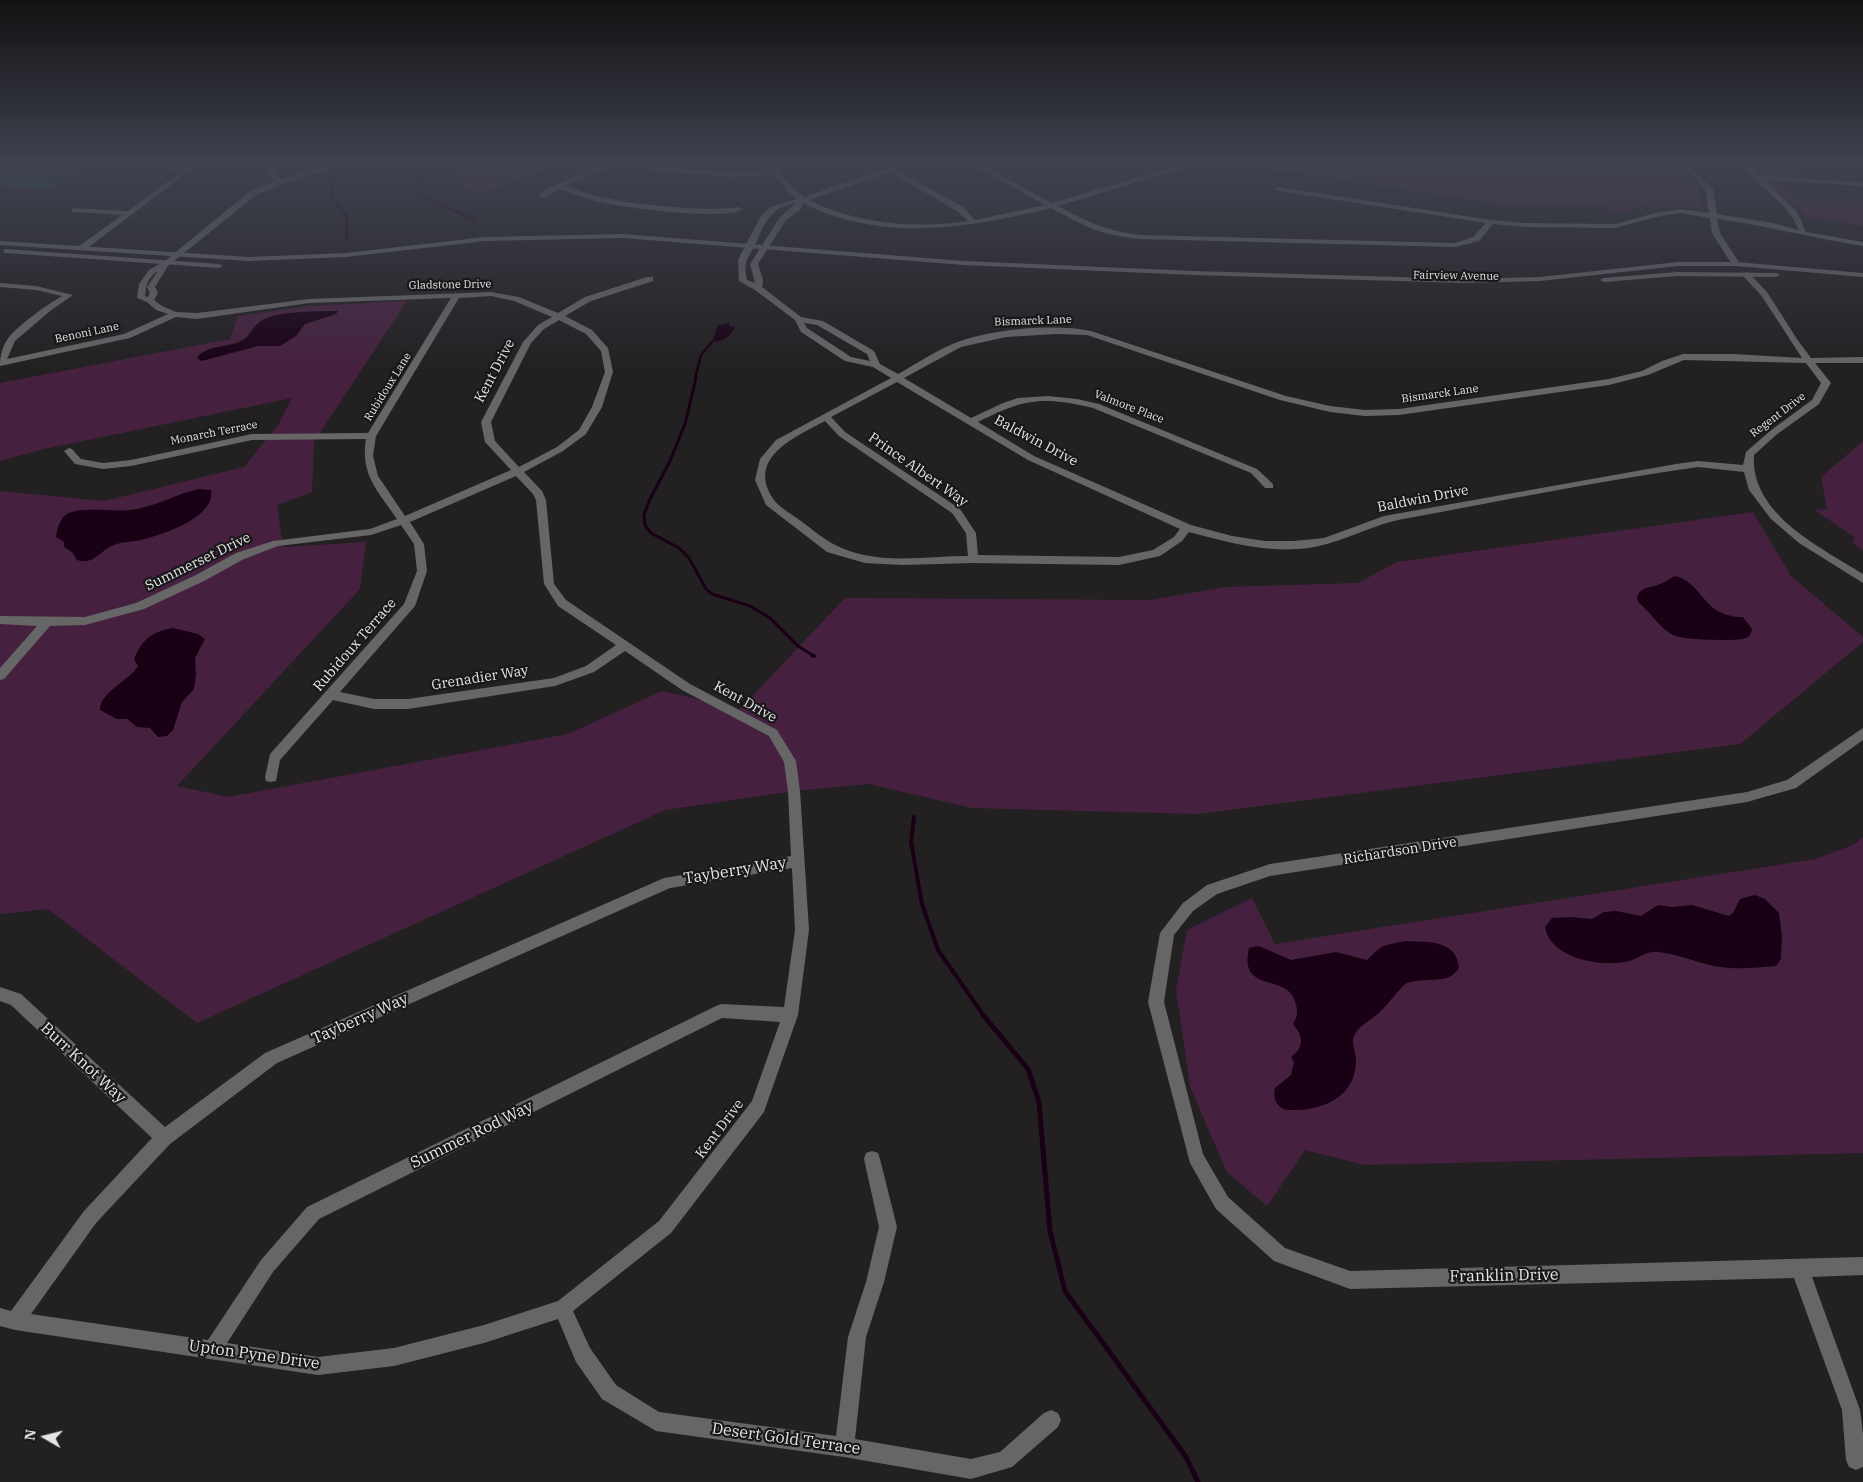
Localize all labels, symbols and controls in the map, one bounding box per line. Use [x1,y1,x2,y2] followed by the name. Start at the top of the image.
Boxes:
[1413,269,1499,283] street label: Fairview Avenue
[409,278,491,292] street label: Gladstone Drive
[994,313,1072,329] street label: Bismarck Lane
[54,320,120,346] street label: Benoni Lane
[471,336,519,406] street label: Kent Drive
[362,350,414,424] street label: Rubidoux Lane
[1401,382,1479,406] street label: Bismarck Lane
[1092,388,1166,426] street label: Valmore Place
[1748,390,1808,440] street label: Regent Drive
[991,412,1081,470] street label: Baldwin Drive
[169,418,259,448] street label: Monarch Terrace
[865,429,971,511] street label: Prince Albert Way
[1376,482,1470,516] street label: Baldwin Drive
[143,529,253,595] street label: Summerset Drive
[310,595,400,695] street label: Rubidoux Terrace
[430,662,530,694] street label: Grenadier Way
[711,678,779,726] street label: Kent Drive
[1342,834,1458,868] street label: Richardson Drive
[682,853,788,889] street label: Tayberry Way
[309,989,411,1049] street label: Tayberry Way
[36,1019,130,1107] street label: Burr Knot Way
[692,1096,748,1162] street label: Kent Drive
[408,1097,536,1173] street label: Summer Rod Way
[1449,1265,1559,1287] street label: Franklin Drive
[187,1336,321,1374] street label: Upton Pyne Drive
[20,1412,70,1462] north arrow
[711,1419,861,1459] street label: Desert Gold Terrace
[20,1428,40,1442] text: N

